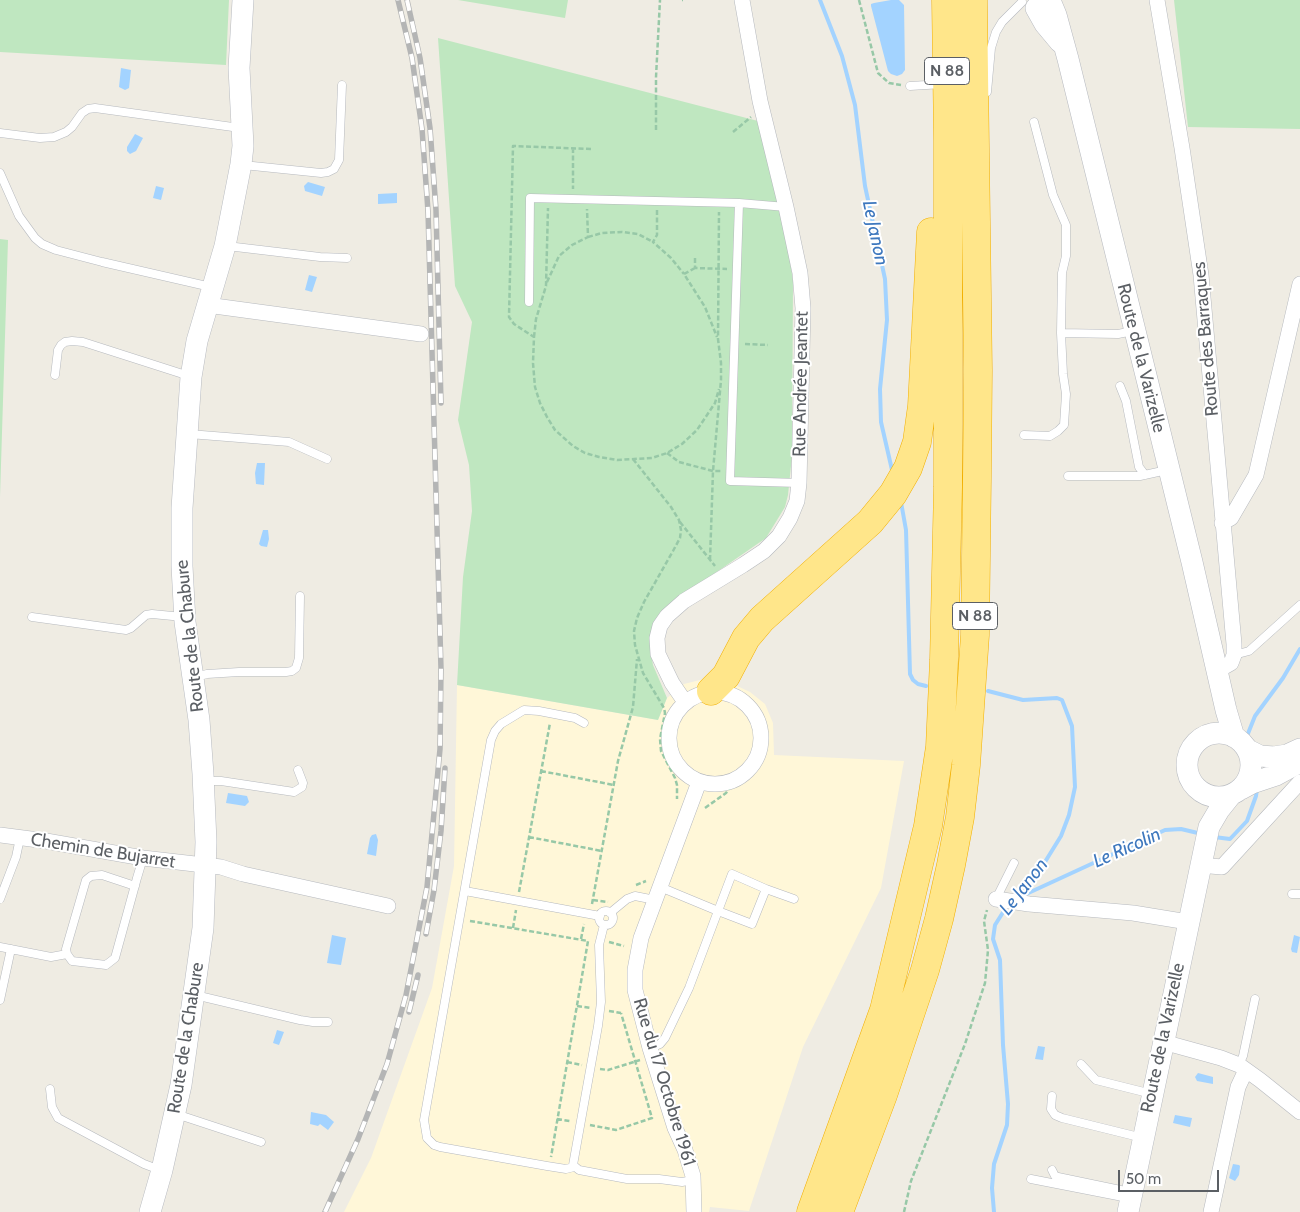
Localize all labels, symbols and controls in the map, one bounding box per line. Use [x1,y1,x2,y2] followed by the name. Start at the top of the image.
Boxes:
[924,58,970,84] road number: N 88
[857,199,893,267] water label: Le Janon
[1188,261,1224,417] street label: Route des Barraques
[1112,281,1170,435] street label: Route de la Varizelle
[789,311,813,457] street label: Rue Andrée Jeantet
[171,559,209,713] street label: Route de la Chabure
[952,602,998,630] road number: N 88
[1090,823,1164,873] water label: Le Ricolin
[29,829,177,873] street label: Chemin de Bujarret
[995,854,1053,920] water label: Le Janon
[163,961,209,1115] street label: Route de la Chabure
[1137,961,1189,1115] street label: Route de la Varizelle
[628,995,700,1169] street label: Rue du 17 Octobre 1961
[1120,1160,1221,1192] scale bar
[1126,1170,1161,1188] text: 50 m

